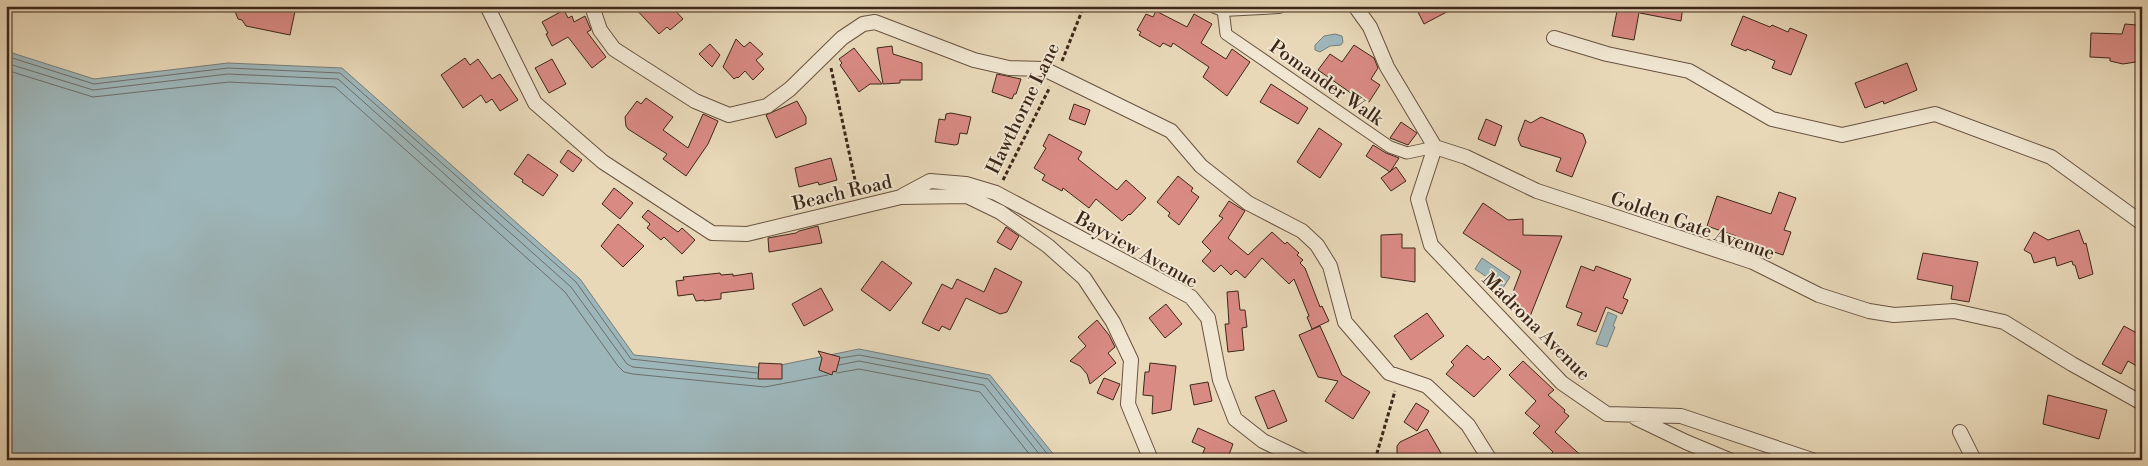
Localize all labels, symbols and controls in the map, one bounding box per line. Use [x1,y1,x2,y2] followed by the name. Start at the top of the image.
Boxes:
[1265,35,1389,132] street label: Pomander Walk
[981,39,1065,178] street label: Hawthorne Lane
[789,170,894,216] street label: Beach Road
[1607,187,1778,265] street label: Golden Gate Avenue
[1070,206,1202,294] street label: Bayview Avenue
[1477,268,1595,386] street label: Madrona Avenue

